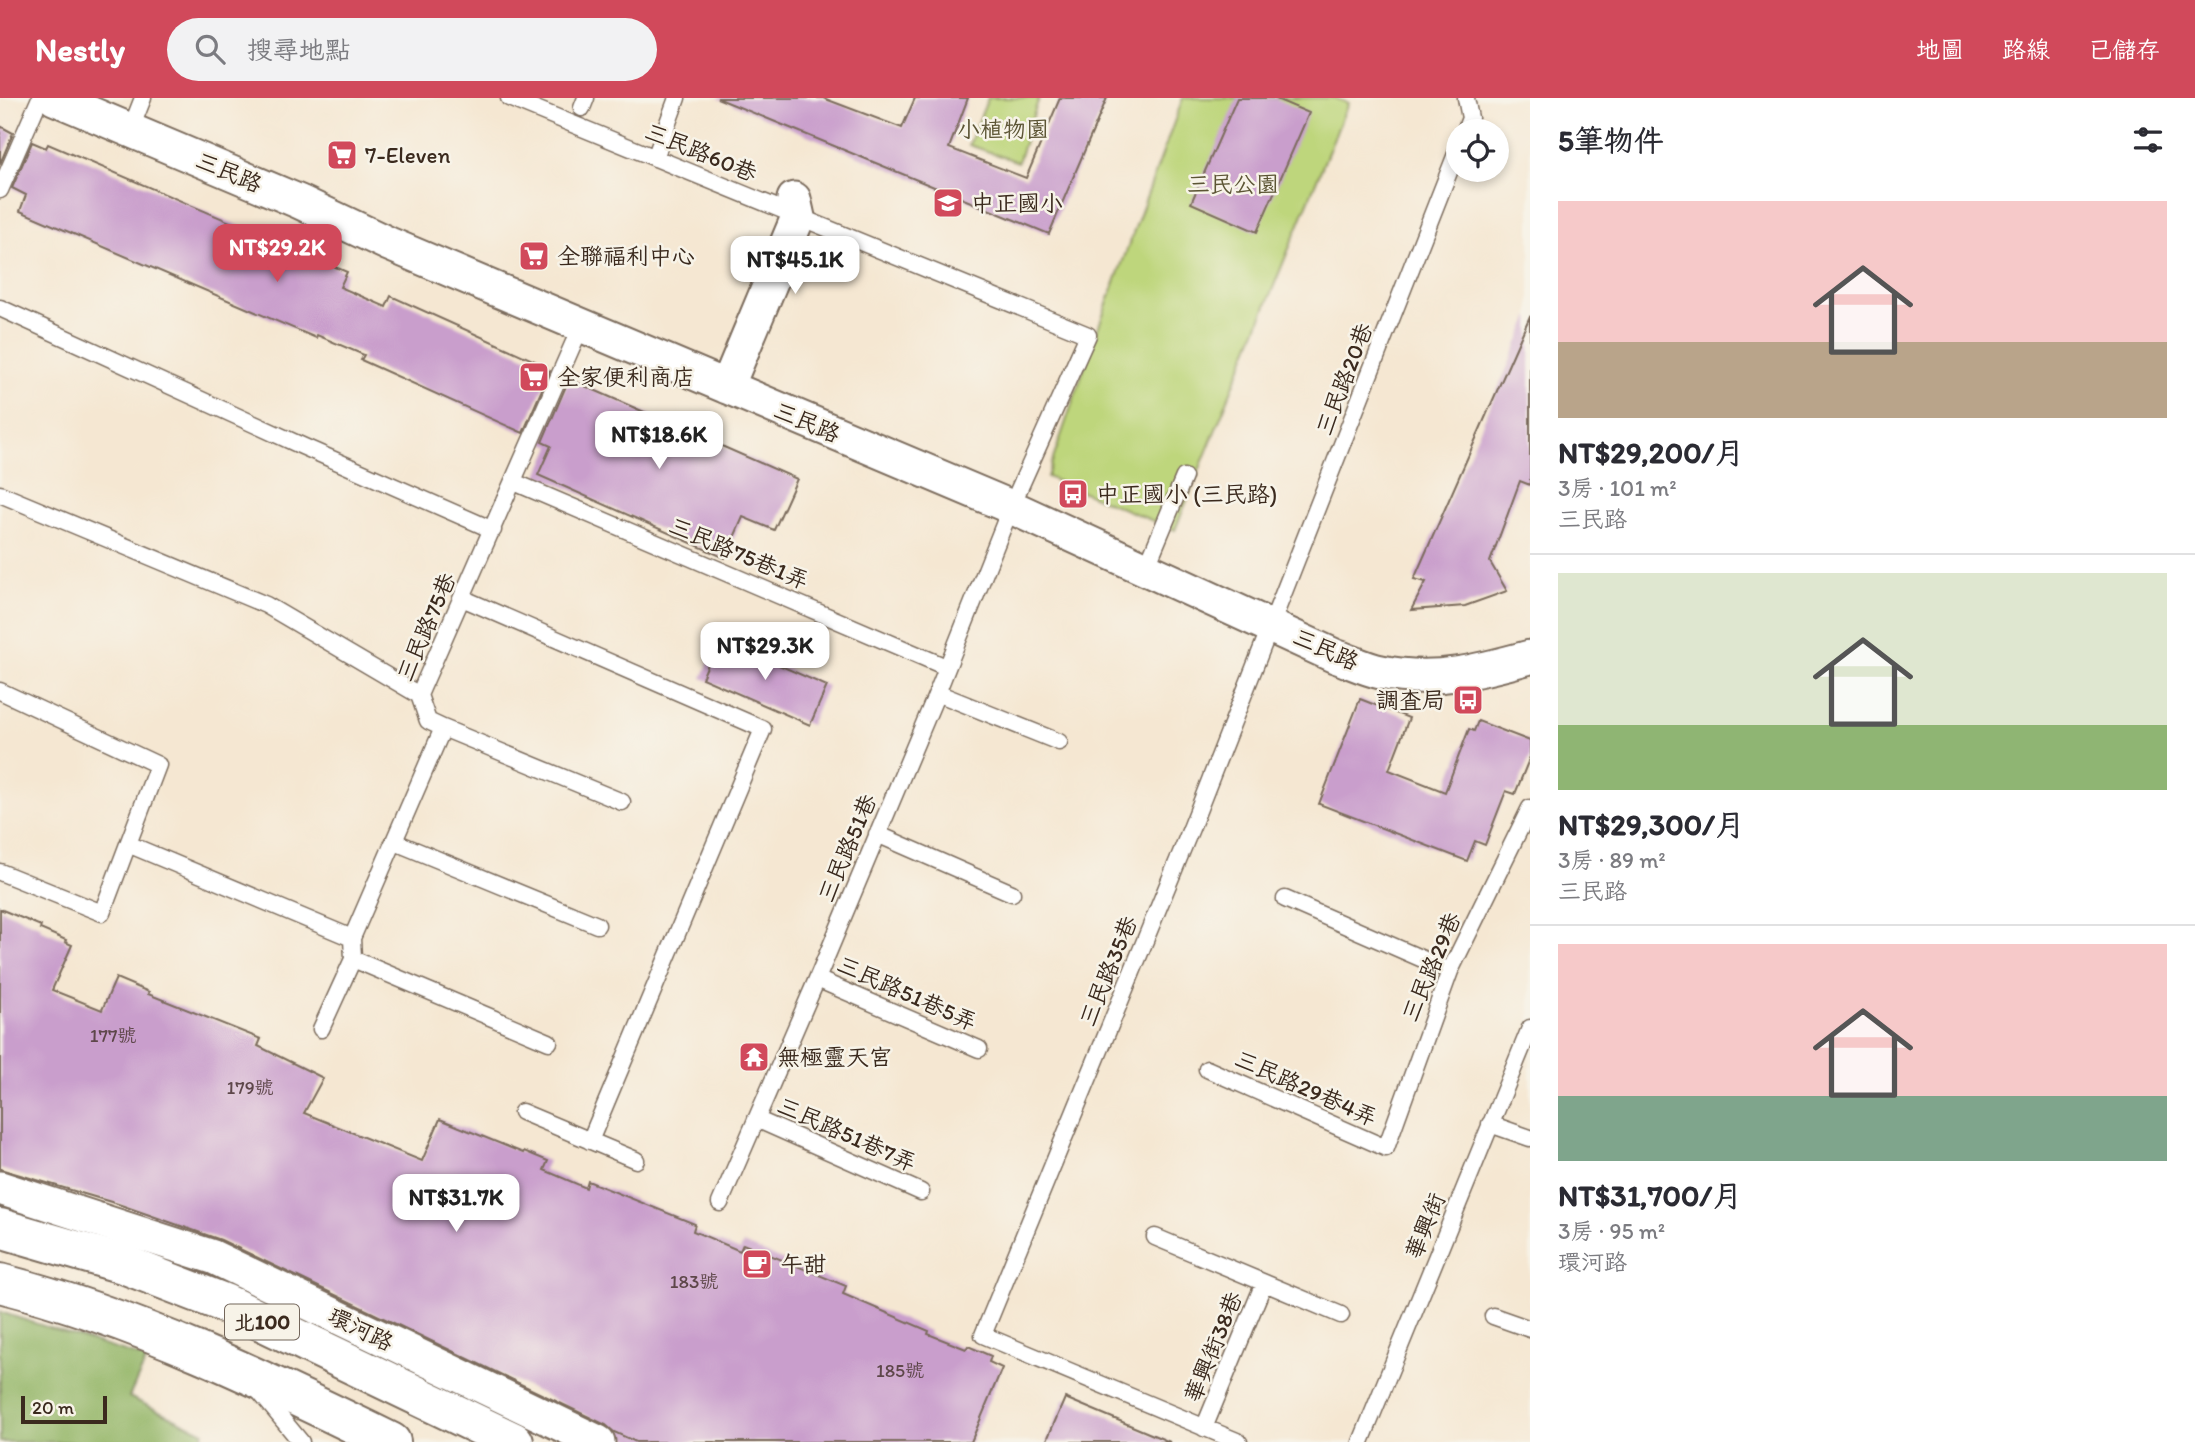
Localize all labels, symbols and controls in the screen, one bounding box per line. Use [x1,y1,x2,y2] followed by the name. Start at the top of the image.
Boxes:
[167,18,657,81] search box
[35,30,125,69] text: Nestly
[191,30,229,68] icon: search
[247,34,351,66] text: 搜尋地點
[1916,35,1964,64] text: 地圖
[2002,35,2050,64] text: 路線
[2088,35,2160,64] text: 已儲存
[957,115,1049,143] park label: 小植物園
[641,117,762,188] street label: 三民路60巷
[1446,119,1509,182] map controls
[1446,119,1509,182] button: locate
[2129,121,2167,159] icon: filters
[1558,122,1664,159] text: 5筆物件
[325,138,359,172] supermarket icon: 7-Eleven
[365,141,450,169] place label: 7-Eleven
[192,146,266,198] street label: 三民路
[1187,170,1279,198] park label: 三民公園
[931,186,965,220] school or university icon: 中正國小
[971,189,1063,217] place label: 中正國小
[205,225,349,284] pin: NT$29.2K
[229,233,325,261] text: NT$29.2K
[723,236,867,296] pin: NT$45.1K
[517,239,551,273] supermarket icon: 全聯福利中心
[557,242,695,270] place label: 全聯福利中心
[746,245,844,273] text: NT$45.1K
[1800,247,1926,373] icon: home
[1310,318,1379,439] street label: 三民路20巷
[517,360,551,394] supermarket icon: 全家便利商店
[557,363,695,391] place label: 全家便利商店
[770,396,844,448] street label: 三民路
[587,412,731,471] pin: NT$18.6K
[611,420,707,448] text: NT$18.6K
[1558,434,1744,471] text: NT$29,200/月
[1558,474,1677,502] text: 3房 · 101 m²
[1056,477,1090,511] bus stop icon: 中正國小 (三民路)
[1096,480,1277,508] place label: 中正國小 (三民路)
[1558,505,1627,533] text: 三民路
[665,511,813,595] street label: 三民路75巷1弄
[391,567,462,686] street label: 三民路75巷
[1800,619,1926,745] icon: home
[693,622,837,682] pin: NT$29.3K
[1289,622,1363,676] street label: 三民路
[716,631,814,659] text: NT$29.3K
[1451,683,1485,717] bus stop icon: 調查局
[1376,686,1445,714] place label: 調查局
[812,789,883,906] street label: 三民路51巷
[1558,806,1745,843] text: NT$29,300/月
[1558,846,1666,874] text: 3房 · 89 m²
[1558,877,1627,905] text: 三民路
[1395,907,1467,1026] street label: 三民路29巷
[1073,911,1143,1030] street label: 三民路35巷
[833,950,981,1036] street label: 三民路51巷5弄
[1800,990,1926,1116] icon: home
[90,1024,136,1047] house number: 177號
[737,1040,771,1074] temple icon: 無極靈天宮
[777,1043,892,1071] place label: 無極靈天宮
[1230,1044,1382,1132] street label: 三民路29巷4弄
[226,1076,274,1099] house number: 179號
[773,1091,921,1177] street label: 三民路51巷7弄
[384,1174,528,1234] pin: NT$31.7K
[1558,1177,1742,1214] text: NT$31,700/月
[408,1183,504,1211] text: NT$31.7K
[1399,1189,1451,1263] street label: 華興街
[1558,1217,1665,1245] text: 3房 · 95 m²
[740,1247,774,1281] cafe icon: 午甜
[1558,1248,1627,1276] text: 環河路
[780,1250,826,1278] place label: 午甜
[670,1270,718,1293] house number: 183號
[1178,1287,1248,1407] street label: 華興街38巷
[324,1301,398,1357] street label: 環河路
[225,1304,299,1340] road number: 北100
[876,1359,924,1382] house number: 185號
[21,1393,107,1425] scale bar
[32,1396,74,1419] text: 20 m

